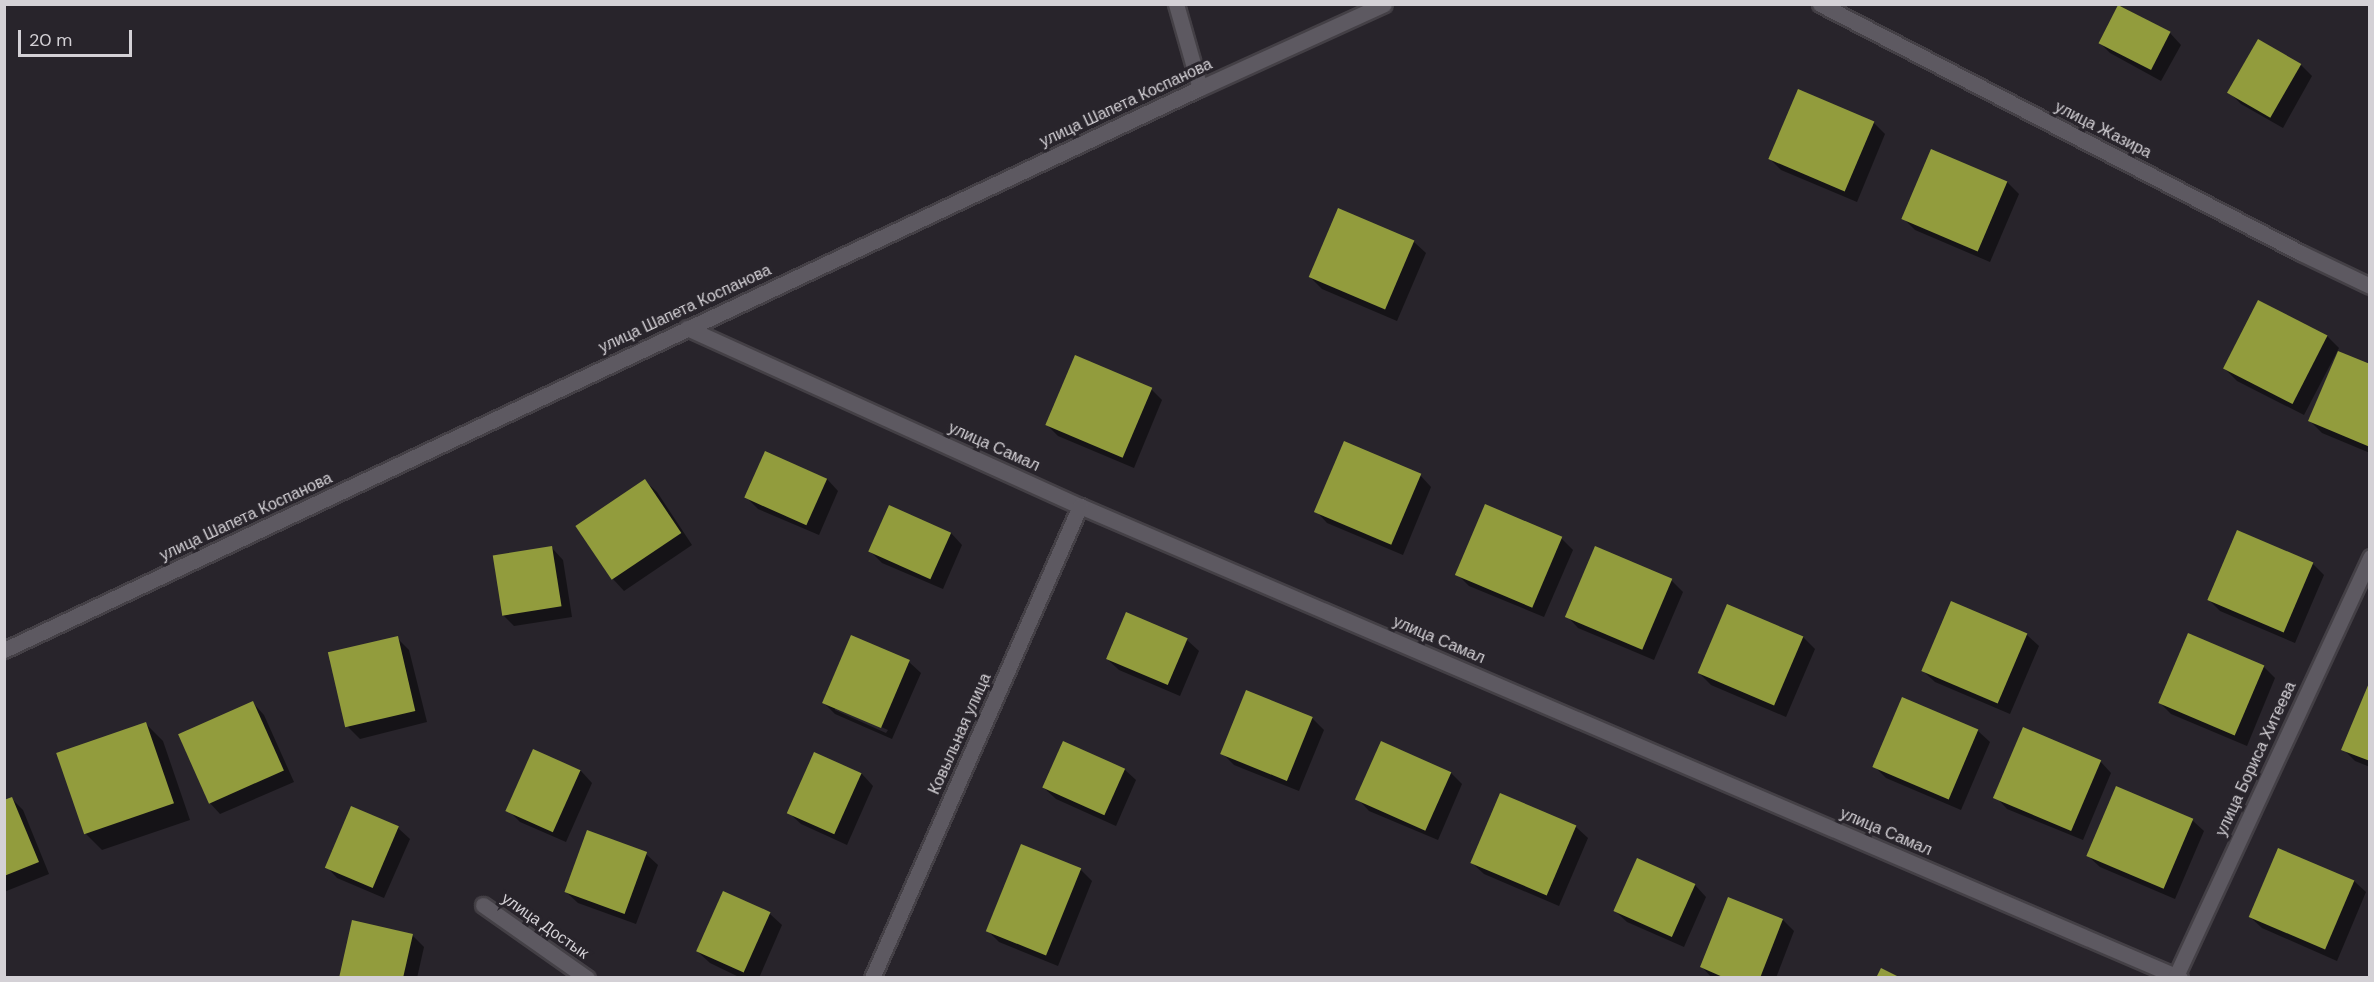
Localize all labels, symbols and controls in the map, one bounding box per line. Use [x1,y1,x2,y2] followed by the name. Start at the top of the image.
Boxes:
[21,18,135,56] scale bar
[29,28,72,52] text: 20 m
[1037,55,1215,151] street label: улица Шапета Коспанова
[2051,97,2155,163] street label: улица Жазира
[596,261,774,357] street label: улица Шапета Коспанова
[945,418,1043,476] street label: улица Самал
[157,469,335,565] street label: улица Шапета Коспанова
[1390,612,1488,668] street label: улица Самал
[925,670,995,798] street label: Ковыльная улица
[2212,679,2300,839] street label: улица Бориса Хитеева
[1837,804,1935,860] street label: улица Самал
[498,889,592,963] street label: улица Достык

